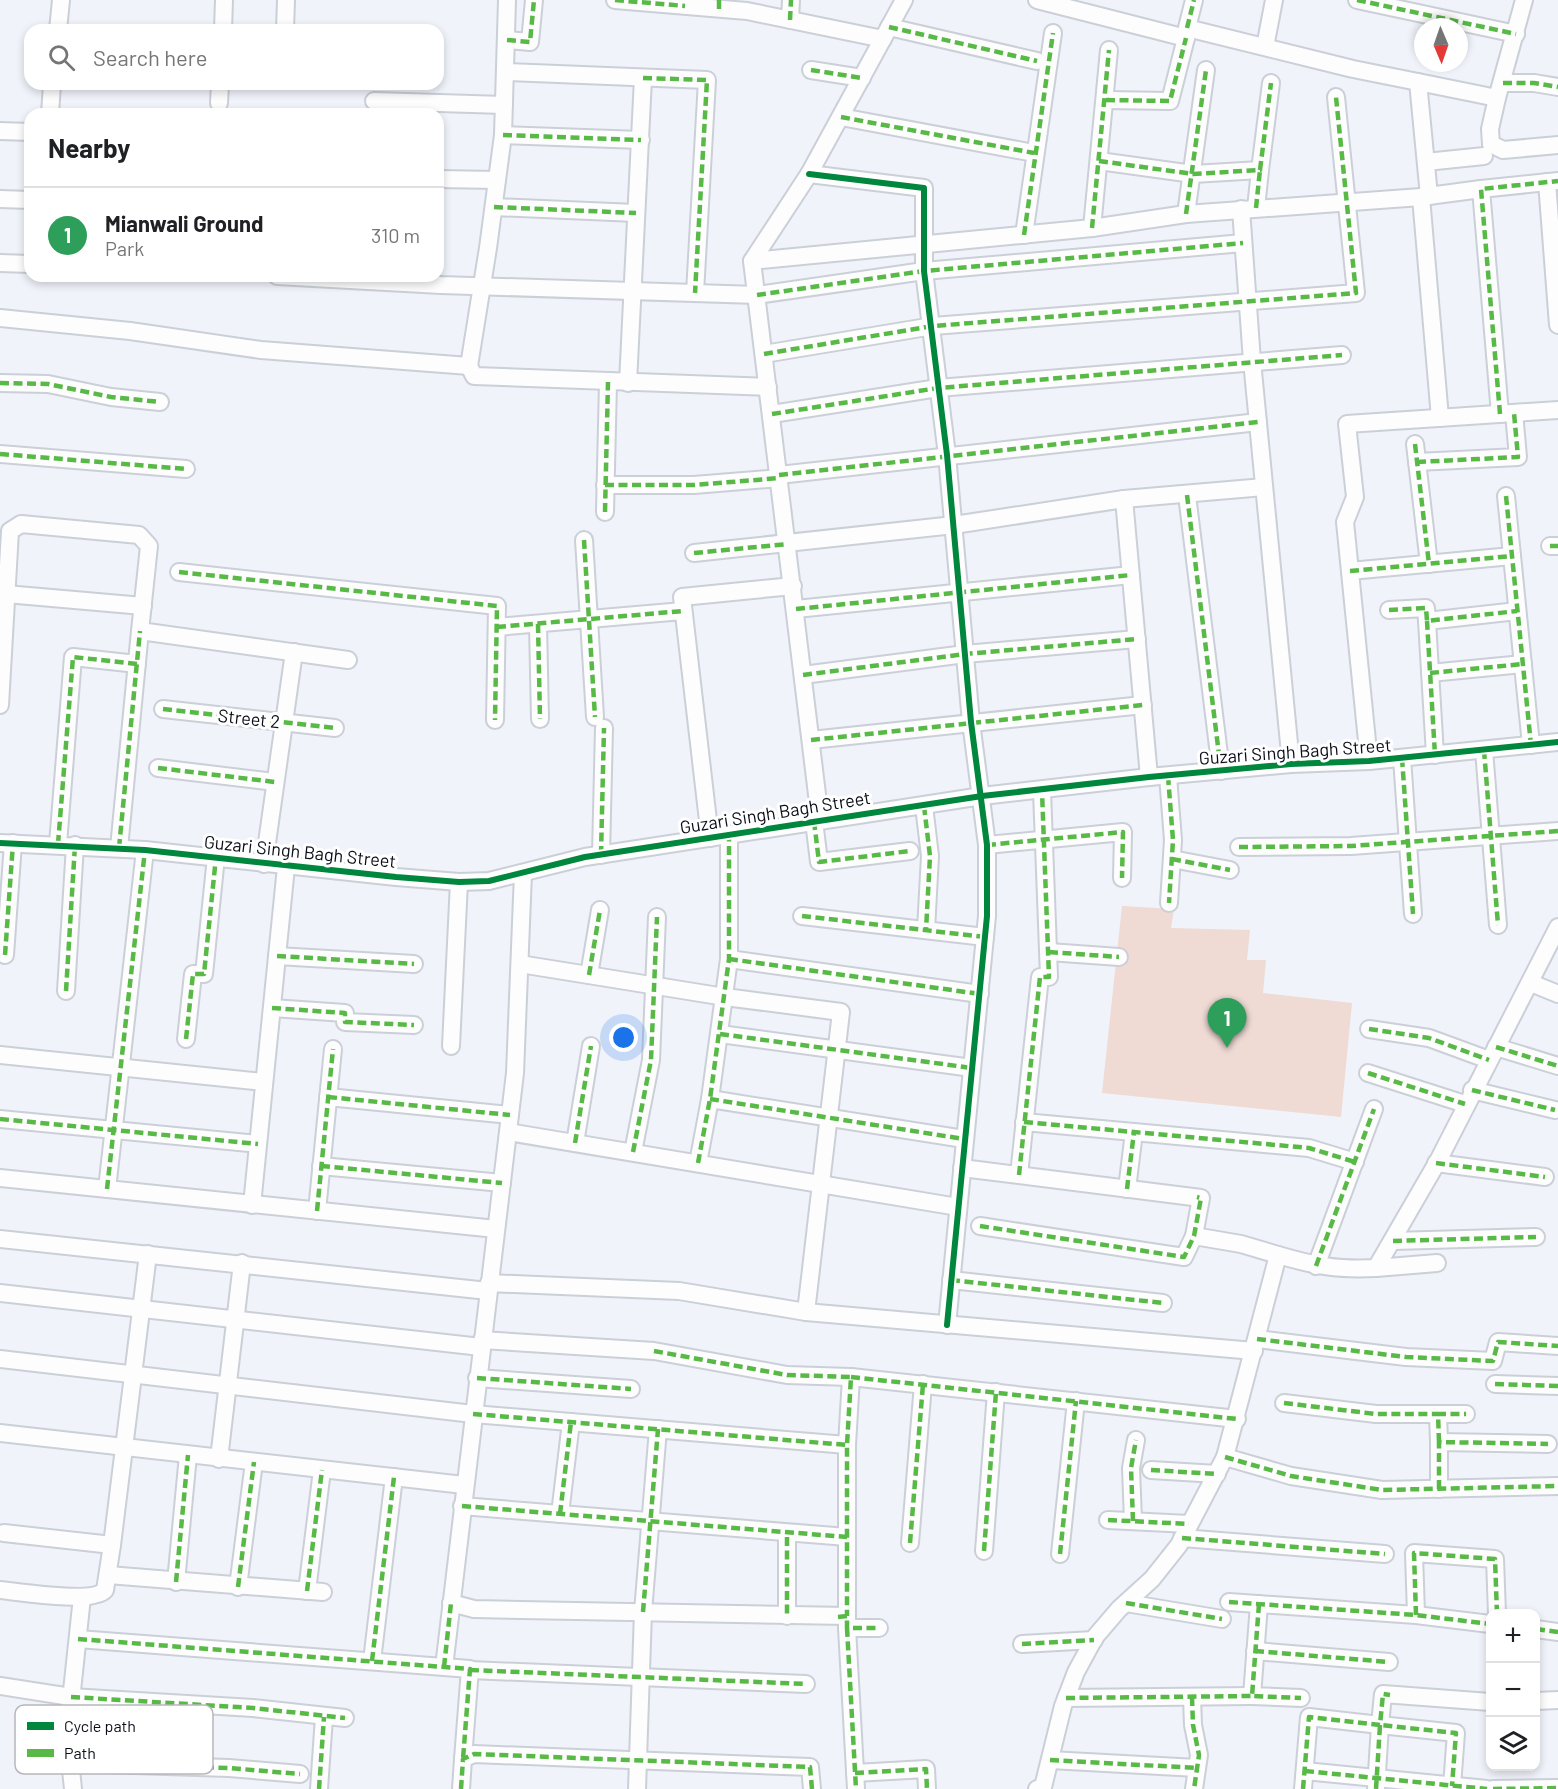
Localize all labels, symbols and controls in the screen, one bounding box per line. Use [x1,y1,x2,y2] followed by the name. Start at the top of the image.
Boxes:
[1414,18,1468,72] north arrow
[24,24,444,90] search box
[45,41,78,74] icon: search
[93,44,207,70] text: Search here
[48,132,130,163] text: Nearby
[105,210,263,236] text: Mianwali Ground
[64,223,71,247] text: 1
[371,223,420,247] text: 310 m
[105,236,144,260] text: Park
[217,704,281,732] street label: Street 2
[1198,733,1392,769] street label: Guzari Singh Bagh Street
[678,786,872,838] street label: Guzari Singh Bagh Street
[203,830,397,872] street label: Guzari Singh Bagh Street
[1208,998,1246,1048] pin: 1
[609,1023,638,1052] your location
[1486,1609,1540,1771] map controls
[1486,1609,1540,1663] button: +
[1486,1663,1540,1717] button: −
[15,1705,213,1774] legend
[64,1716,136,1735] text: Cycle path
[1486,1717,1540,1771] button: layers
[64,1743,96,1762] text: Path

